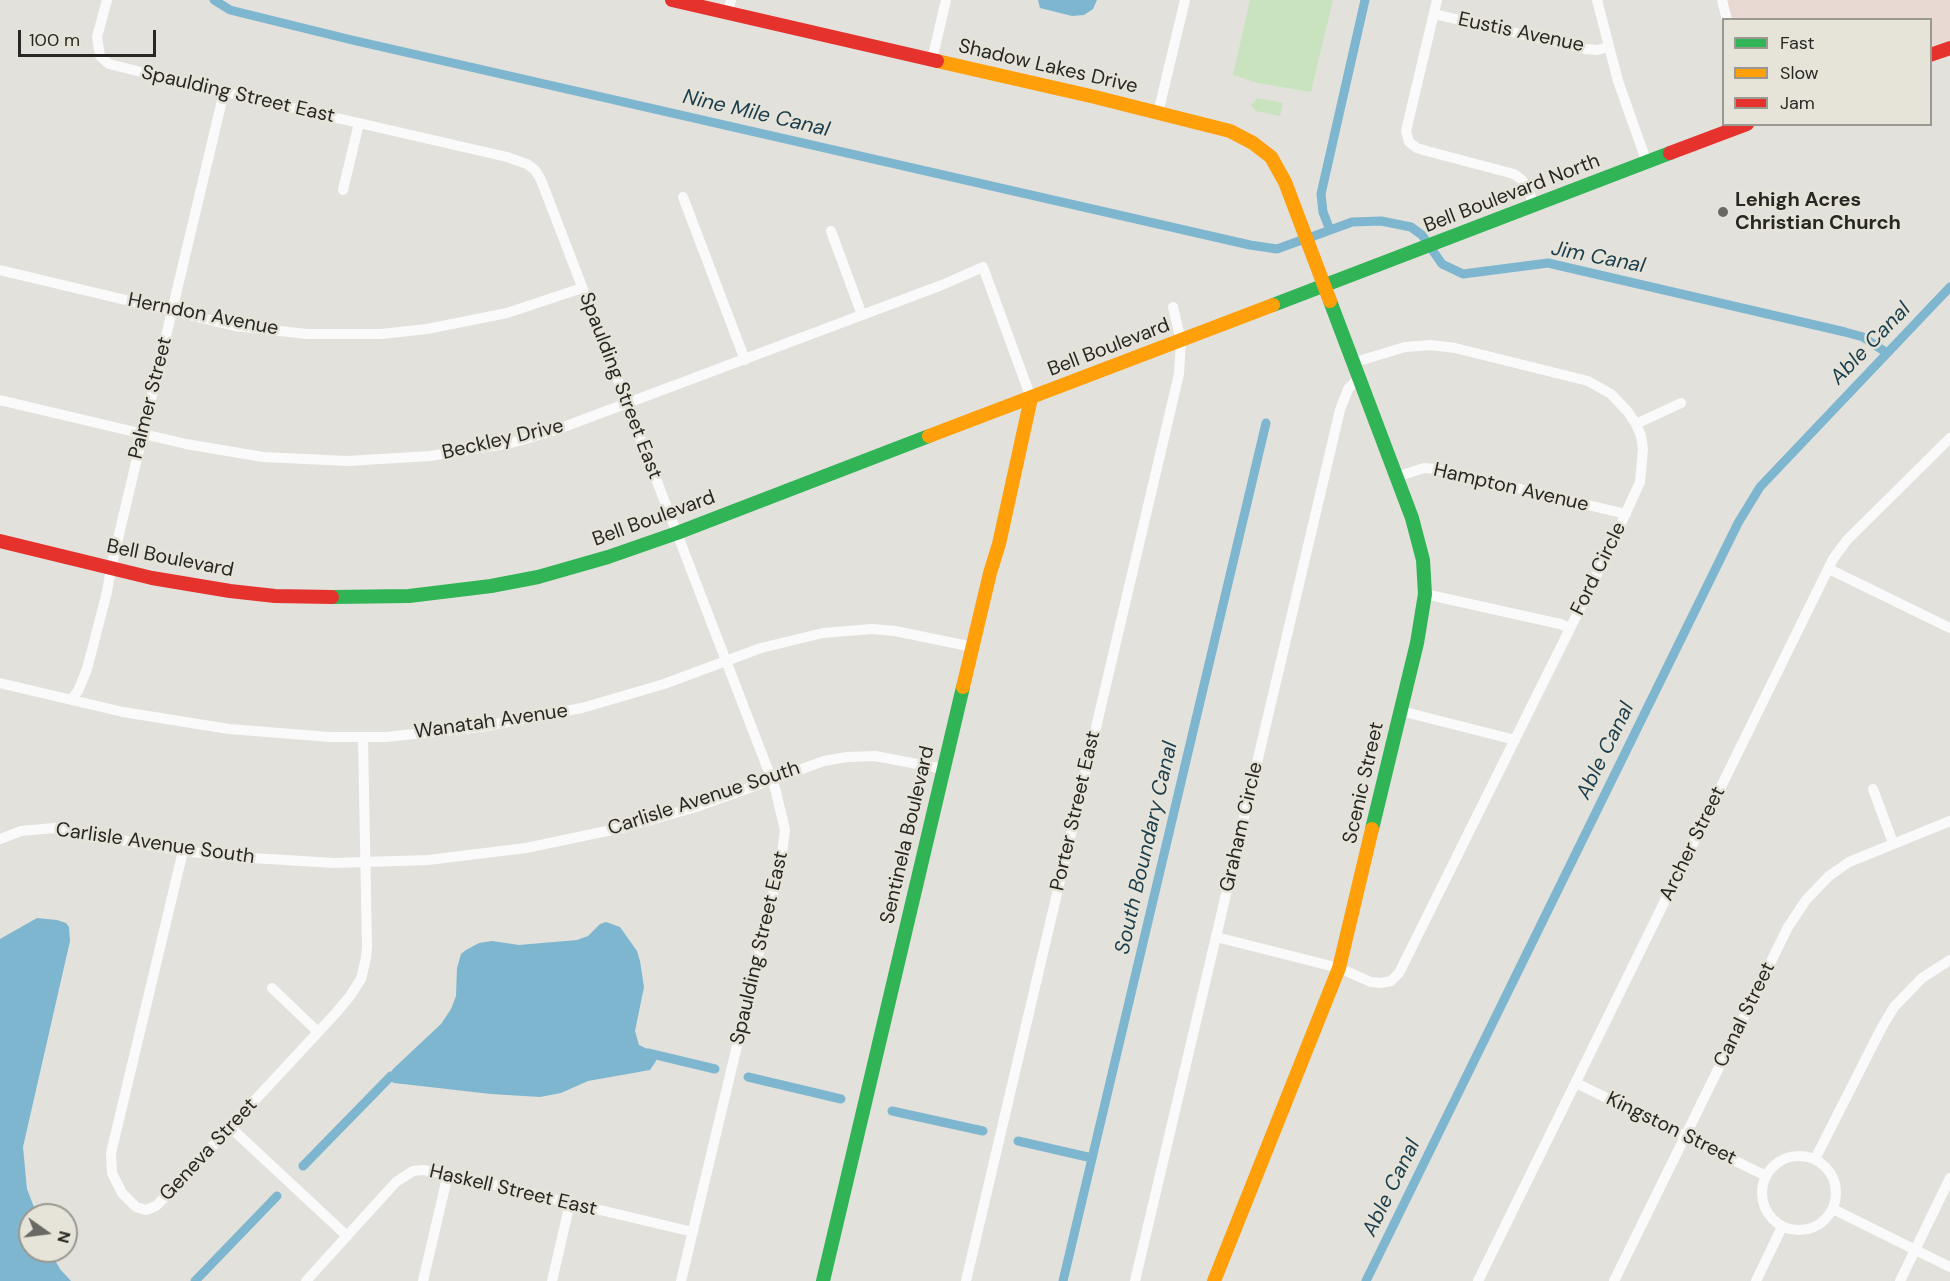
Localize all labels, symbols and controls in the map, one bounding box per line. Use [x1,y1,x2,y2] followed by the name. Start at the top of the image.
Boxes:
[1456,8,1586,58] street label: Eustis Avenue
[21,18,159,56] scale bar
[1722,18,1932,126] legend
[29,28,80,52] text: 100 m
[1780,31,1815,55] text: Fast
[956,35,1140,99] street label: Shadow Lakes Drive
[139,61,337,129] street label: Spaulding Street East
[1780,61,1819,85] text: Slow
[680,85,832,143] water label: Nine Mile Canal
[1780,91,1815,115] text: Jam
[1421,149,1603,239] street label: Bell Boulevard North
[1735,189,1901,236] place label: Lehigh Acres Christian Church
[1716,205,1730,219] marker: Lehigh Acres Christian Church
[1549,237,1647,279] water label: Jim Canal
[126,289,280,341] street label: Herndon Avenue
[573,289,667,483] street label: Spaulding Street East
[1826,298,1916,390] water label: Able Canal
[1045,314,1173,382] street label: Bell Boulevard
[124,334,178,462] street label: Palmer Street
[440,414,566,466] street label: Beckley Drive
[1431,458,1591,518] street label: Hampton Avenue
[589,486,719,552] street label: Bell Boulevard
[1566,519,1632,619] street label: Ford Circle
[104,535,236,583] street label: Bell Boulevard
[1572,698,1640,804] water label: Able Canal
[413,699,569,745] street label: Wanatah Avenue
[1338,720,1390,846] street label: Scenic Street
[1046,729,1106,893] street label: Porter Street East
[1110,739,1184,957] water label: South Boundary Canal
[876,744,940,926] street label: Sentinela Boulevard
[605,757,803,841] street label: Carlisle Avenue South
[1215,760,1269,894] street label: Graham Circle
[1655,783,1731,905] street label: Archer Street
[54,818,256,870] street label: Carlisle Avenue South
[726,849,794,1047] street label: Spaulding Street East
[1709,958,1781,1072] street label: Canal Street
[1602,1087,1740,1171] street label: Kingston Street
[155,1094,263,1206] street label: Geneva Street
[1358,1135,1426,1241] water label: Able Canal
[427,1160,599,1222] street label: Haskell Street East
[18,1203,78,1263] north arrow
[52,1229,76,1245] text: N

